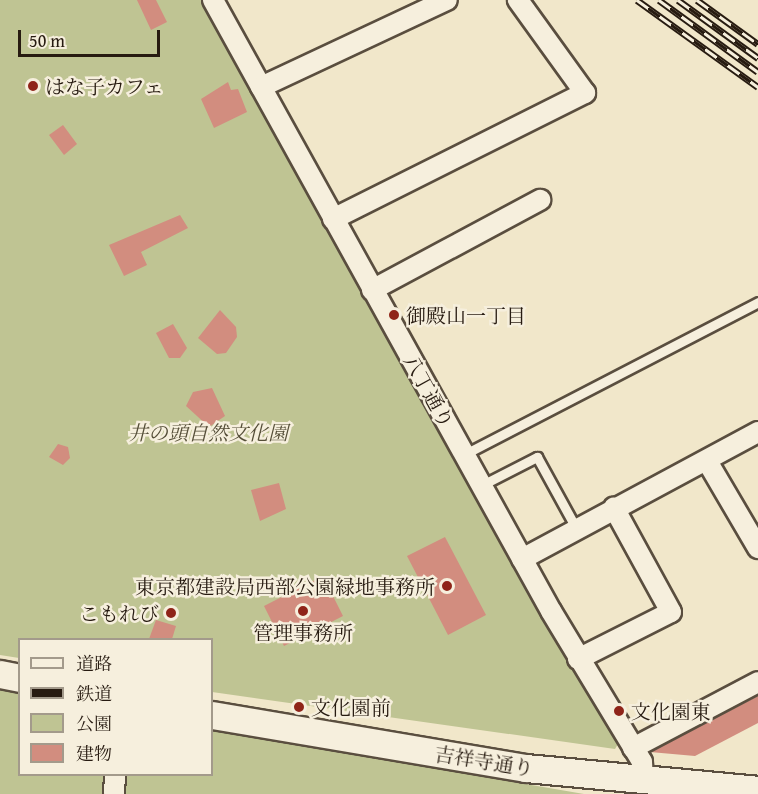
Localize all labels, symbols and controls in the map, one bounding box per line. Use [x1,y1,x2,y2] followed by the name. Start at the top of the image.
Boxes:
[21,18,164,56] scale bar
[29,27,65,54] text: 50 m
[45,74,165,98] place label: はな子カフェ
[26,79,40,93] marker: はな子カフェ
[406,303,526,327] place label: 御殿山一丁目
[387,308,401,322] marker: 御殿山一丁目
[399,350,459,432] street label: 八丁通り
[128,420,288,444] park label: 井の頭自然文化園
[135,574,435,598] place label: 東京都建設局西部公園緑地事務所
[440,579,454,593] marker: 東京都建設局西部公園緑地事務所
[79,601,159,625] place label: こもれび
[296,604,310,618] marker: 管理事務所
[164,606,178,620] marker: こもれび
[253,620,353,644] place label: 管理事務所
[18,638,213,776] legend
[76,650,112,677] text: 道路
[76,680,112,707] text: 鉄道
[311,695,391,719] place label: 文化園前
[631,699,711,723] place label: 文化園東
[292,700,306,714] marker: 文化園前
[612,704,626,718] marker: 文化園東
[76,710,112,737] text: 公園
[76,740,112,767] text: 建物
[433,741,535,781] street label: 吉祥寺通り

